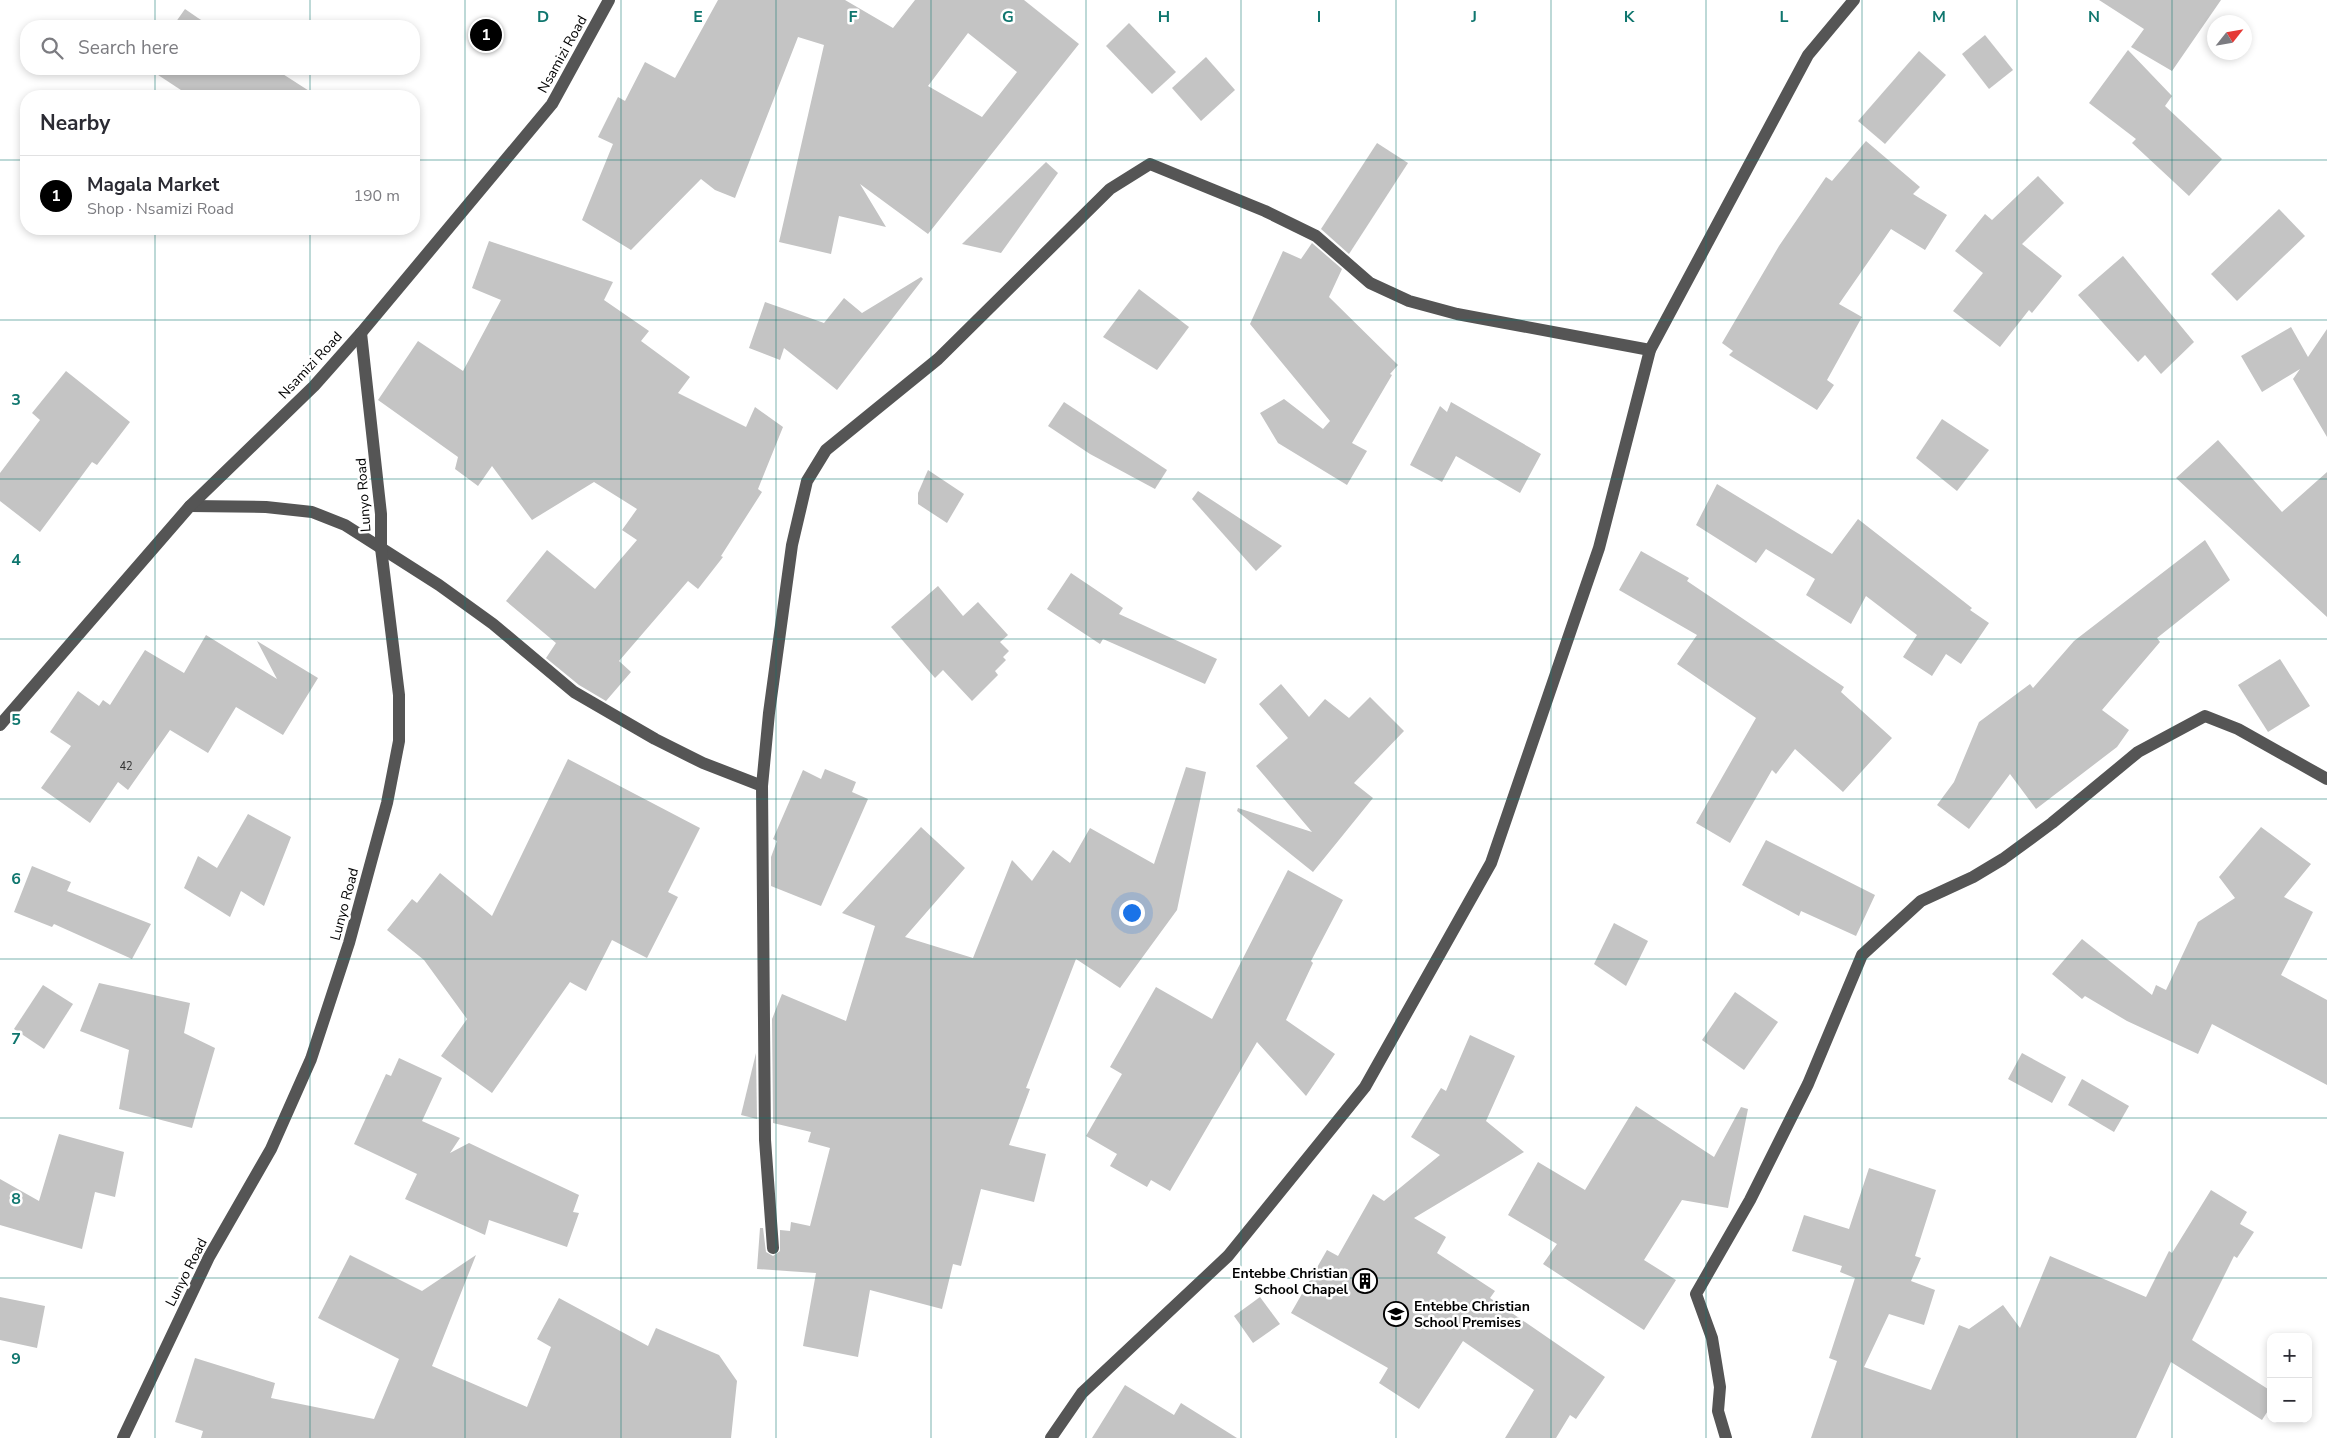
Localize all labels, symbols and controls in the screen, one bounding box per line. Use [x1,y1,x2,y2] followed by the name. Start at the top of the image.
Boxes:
[537,6,549,28] text: D
[693,6,703,28] text: E
[849,6,858,28] text: F
[1002,6,1014,28] text: G
[1158,6,1170,28] text: H
[1317,6,1321,28] text: I
[1470,6,1477,28] text: J
[1624,6,1636,28] text: K
[1780,6,1789,28] text: L
[1932,6,1946,28] text: M
[2088,6,2100,28] text: N
[533,12,592,96] street label: Nsamizi Road
[2207,15,2252,60] north arrow
[470,16,502,54] pin: 1
[20,20,420,75] search box
[38,34,66,62] icon: search
[78,35,179,61] text: Search here
[40,109,110,137] text: Nearby
[87,172,219,198] text: Magala Market
[51,185,61,207] text: 1
[353,185,400,207] text: 190 m
[87,198,234,220] text: Shop · Nsamizi Road
[274,328,347,403] street label: Nsamizi Road
[11,389,21,411] text: 3
[351,457,376,533] street label: Lunyo Road
[11,549,21,571] text: 4
[11,709,21,731] text: 5
[119,759,133,774] house number: 42
[326,866,363,942] street label: Lunyo Road
[11,868,21,890] text: 6
[1119,900,1145,926] your location
[11,1028,21,1050] text: 7
[11,1188,21,1210] text: 8
[161,1235,212,1310] street label: Lunyo Road
[1232,1264,1349,1299] place label: Entebbe Christian School Chapel
[1352,1268,1378,1294] building icon: Entebbe Christian School Chapel
[1414,1297,1530,1332] place label: Entebbe Christian School Premises
[1383,1301,1409,1327] school or university icon: Entebbe Christian School Premises
[2267,1333,2312,1423] map controls
[2267,1333,2312,1378] button: +
[11,1348,21,1370] text: 9
[2267,1378,2312,1423] button: −

